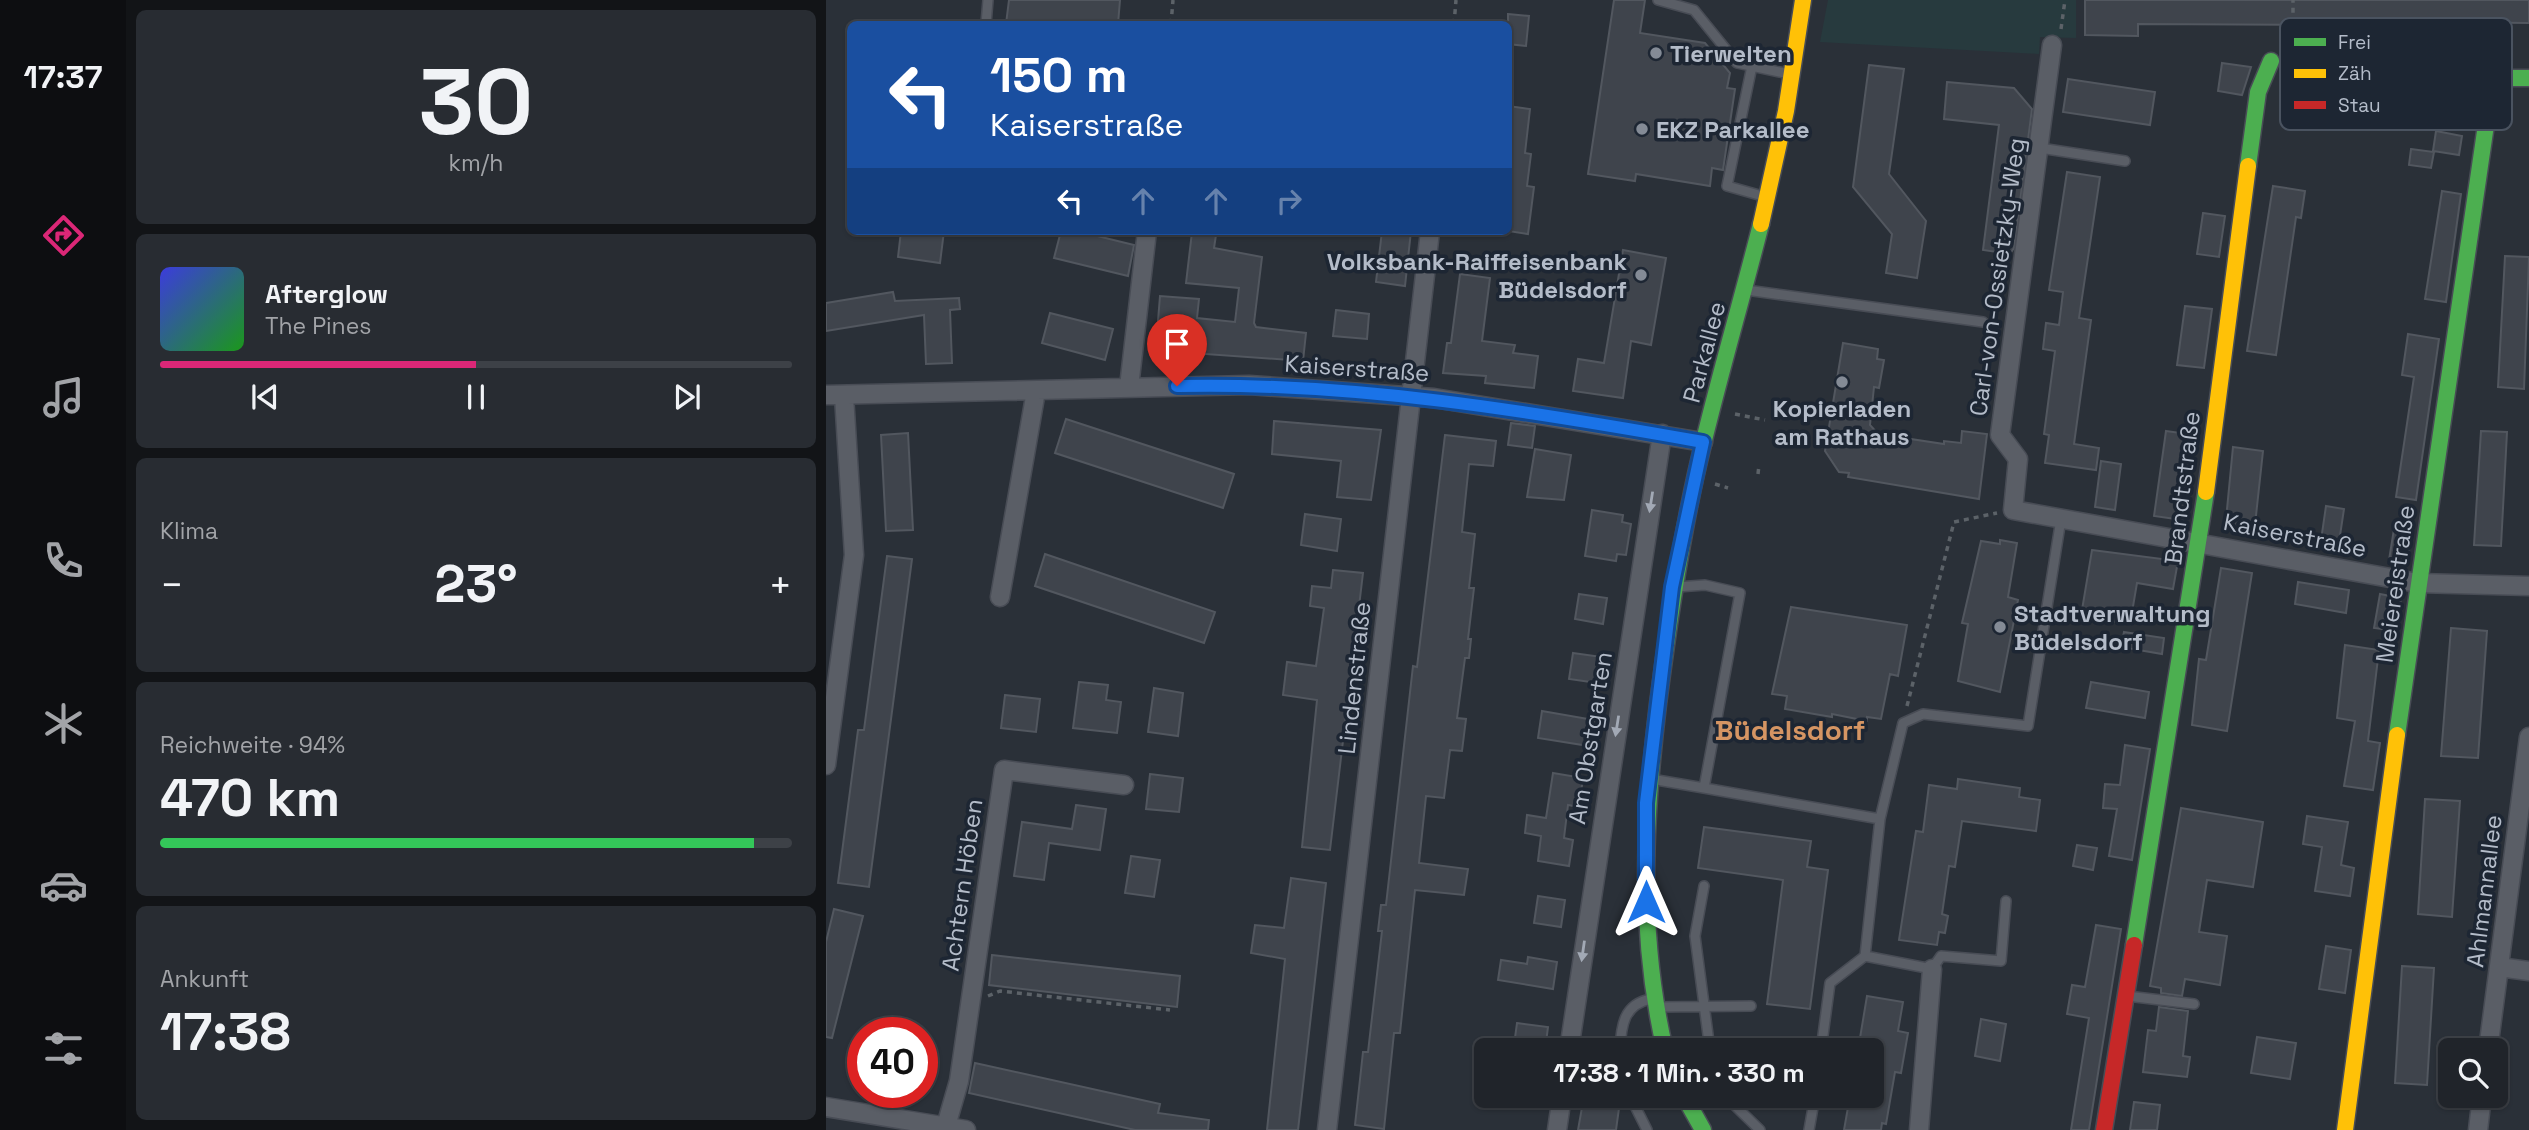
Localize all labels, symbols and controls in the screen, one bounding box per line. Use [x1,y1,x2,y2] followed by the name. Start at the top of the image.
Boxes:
[2280,18,2512,130] legend
[2338,30,2371,55] text: Frei
[1670,38,1792,69] place label: Tierwelten
[419,44,533,161] text: 30
[990,44,1128,106] text: 150 m
[1648,45,1664,61] marker: Tierwelten
[875,49,966,140] icon: left
[24,57,102,97] text: 17:37
[2338,61,2372,86] text: Zäh
[2338,93,2381,118] text: Stau
[990,105,1184,145] text: Kaiserstraße
[1656,114,1810,145] place label: EKZ Parkallee
[1634,121,1650,137] marker: EKZ Parkallee
[1962,136,2032,418] street label: Carl-von-Ossietzky-Weg
[449,148,503,178] text: km/h
[1051,182,1089,220] icon: left
[1124,182,1162,220] icon: ahead
[1197,182,1235,220] icon: ahead
[1270,182,1308,220] icon: right
[39,211,88,260] icon: directions
[1327,246,1627,305] place label: Volksbank-Raiffeisenbank Büdelsdorf
[1633,267,1649,283] marker: Volksbank-Raiffeisenbank Büdelsdorf
[265,277,388,311] text: Afterglow
[1676,298,1732,406] street label: Parkallee
[265,311,371,341] text: The Pines
[1147,314,1207,386] pin
[1158,325,1196,363] icon: arrive
[1284,347,1430,389] street label: Kaiserstraße
[39,373,88,422] icon: music
[1834,374,1850,390] marker: Kopierladen am Rathaus
[246,378,284,416] icon: previous
[457,378,495,416] icon: pause
[668,378,706,416] icon: next
[1773,393,1911,452] place label: Kopierladen am Rathaus
[2157,409,2207,567] street label: Brandtstraße
[1645,491,1656,513] one-way arrow
[2369,503,2421,665] street label: Meiereistraße
[2221,506,2369,564] street label: Kaiserstraße
[160,516,218,546] text: Klima
[39,536,88,585] icon: phone
[435,551,518,617] text: 23°
[160,561,184,609] text: −
[768,561,792,609] text: +
[2014,598,2210,657] place label: Stadtverwaltung Büdelsdorf
[1331,600,1377,756] street label: Lindenstraße
[1992,619,2008,635] marker: Stadtverwaltung Büdelsdorf
[1561,650,1619,826] street label: Am Obstgarten
[39,699,88,748] icon: climate
[1715,712,1865,748] district label: Büdelsdorf
[1611,716,1622,738] one-way arrow
[160,730,345,760] text: Reichweite · 94%
[160,765,340,831] text: 470 km
[935,797,989,973] street label: Achtern Höben
[2459,813,2509,969] street label: Ahlmannallee
[39,861,88,910] icon: car
[1609,865,1683,939] position arrow
[1577,941,1588,963] one-way arrow
[160,964,249,994] text: Ankunft
[160,999,291,1065] text: 17:38
[847,1017,938,1108] speed limit sign: 40
[39,1024,88,1073] icon: filters
[2438,1038,2508,1108] map controls
[2438,1038,2508,1108] button: search
[1553,1056,1805,1090] text: 17:38 · 1 Min. · 330 m

